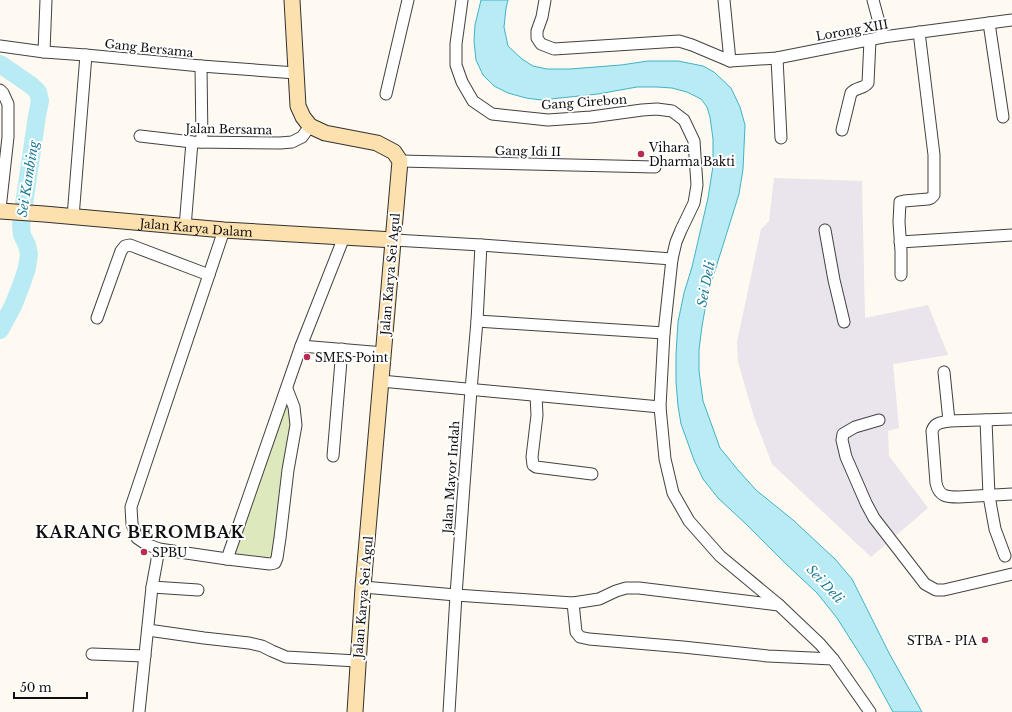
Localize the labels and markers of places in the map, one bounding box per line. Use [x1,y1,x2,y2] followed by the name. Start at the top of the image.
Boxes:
[648,140,735,169] place label: Vihara Dharma Bakti
[636,149,646,159] marker: Vihara Dharma Bakti
[315,350,389,365] place label: SMES Point
[302,352,312,362] marker: SMES Point
[152,545,187,560] place label: SPBU
[139,547,149,557] marker: SPBU
[907,633,978,648] place label: STBA - PIA
[980,635,990,645] marker: STBA - PIA

